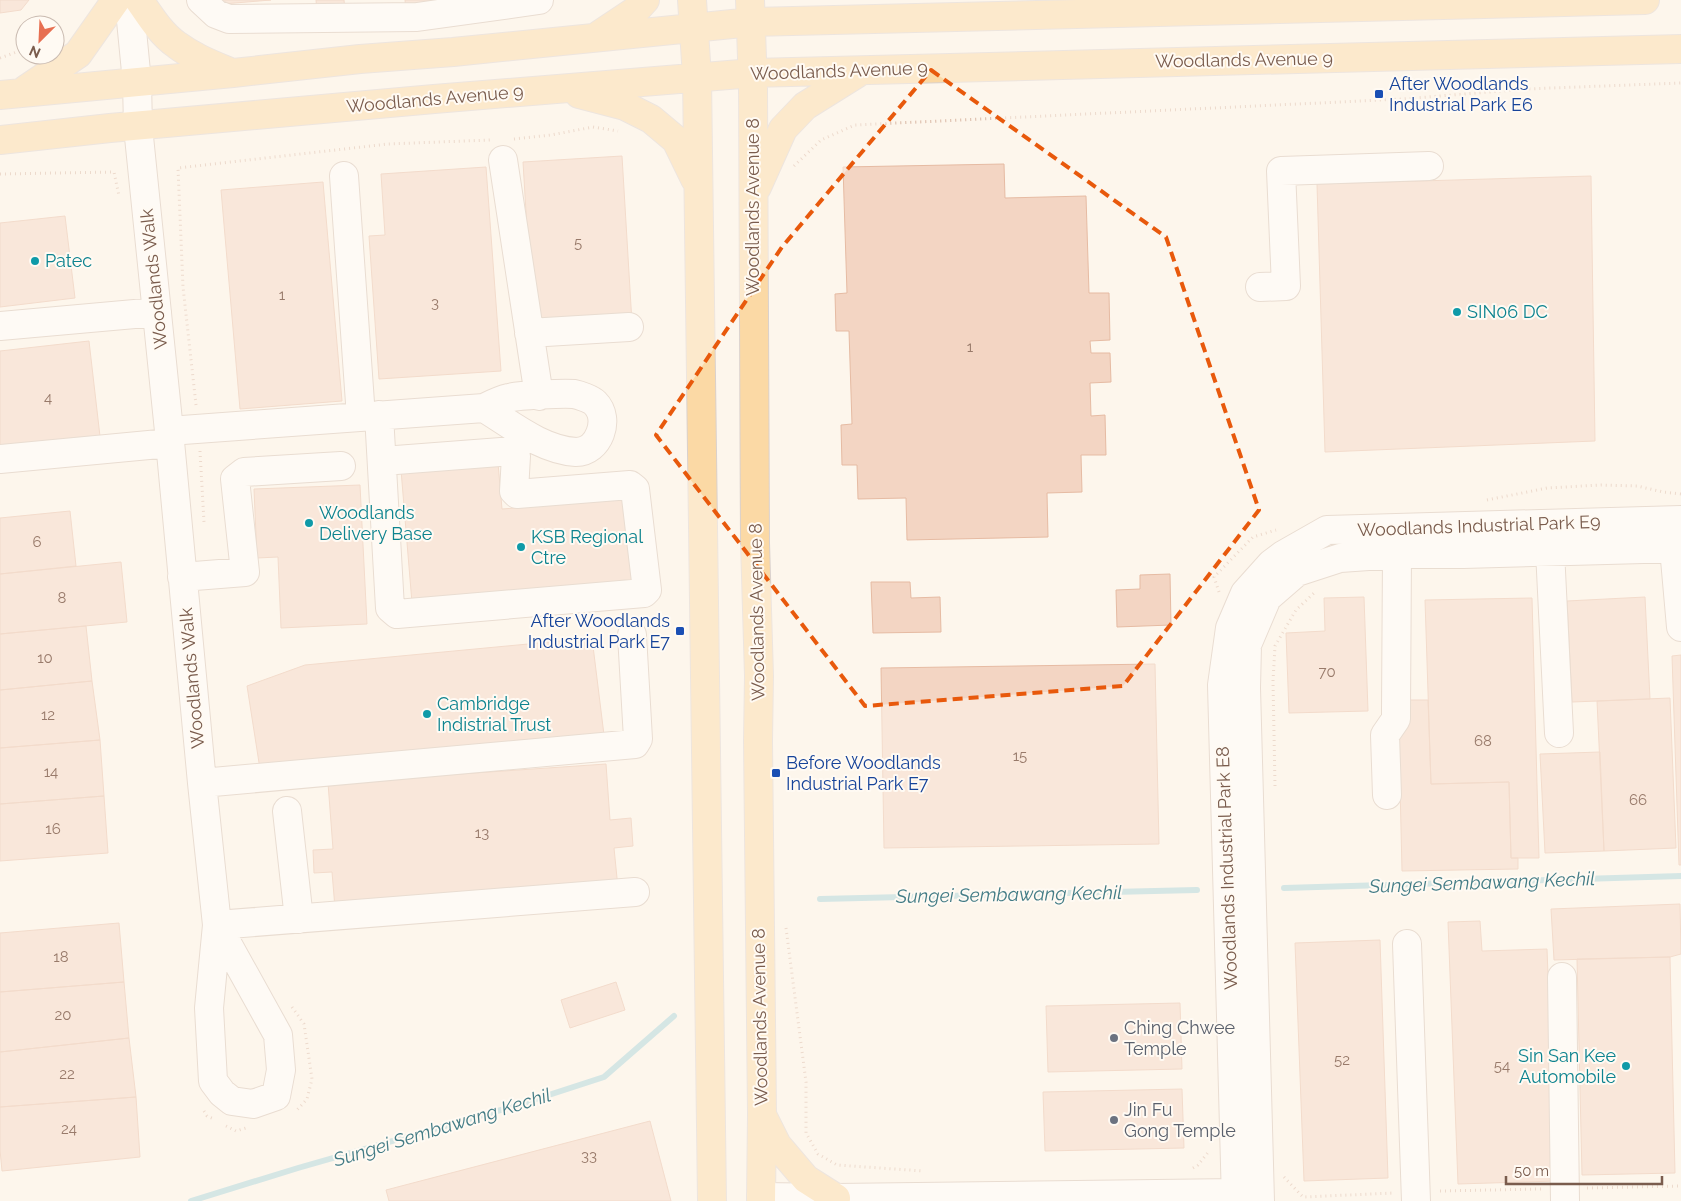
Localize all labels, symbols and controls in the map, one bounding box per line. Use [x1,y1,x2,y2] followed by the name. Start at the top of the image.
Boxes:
[15,15,65,65] north arrow
[27,42,43,61] text: N
[1155,47,1333,72] street label: Woodlands Avenue 9
[750,57,928,84] street label: Woodlands Avenue 9
[1389,73,1533,115] place label: After Woodlands Industrial Park E6
[346,80,524,117] street label: Woodlands Avenue 9
[1373,88,1385,100] marker: After Woodlands Industrial Park E6
[742,118,763,296] street label: Woodlands Avenue 8
[136,207,171,350] street label: Woodlands Walk
[574,234,582,252] house number: 5
[45,250,92,271] place label: Patec
[29,255,41,267] marker: Patec
[279,286,286,304] house number: 1
[431,294,439,312] house number: 3
[1467,301,1548,322] place label: SIN06 DC
[1451,306,1463,318] marker: SIN06 DC
[967,338,974,356] house number: 1
[44,389,52,407] house number: 4
[319,502,433,544] place label: Woodlands Delivery Base
[1357,511,1601,540] street label: Woodlands Industrial Park E9
[303,517,315,529] marker: Woodlands Delivery Base
[744,523,769,701] street label: Woodlands Avenue 8
[531,526,643,568] place label: KSB Regional Ctre
[32,533,42,551] house number: 6
[515,541,527,553] marker: KSB Regional Ctre
[58,589,67,607] house number: 8
[175,606,208,749] street label: Woodlands Walk
[528,610,670,652] place label: After Woodlands Industrial Park E7
[674,625,686,637] marker: After Woodlands Industrial Park E7
[37,649,53,667] house number: 10
[1318,663,1336,681] house number: 70
[437,693,551,735] place label: Cambridge Indistrial Trust
[41,706,55,724] house number: 12
[421,708,433,720] marker: Cambridge Indistrial Trust
[1474,732,1492,750] house number: 68
[1212,746,1241,990] street label: Woodlands Industrial Park E8
[1013,747,1027,765] house number: 15
[786,752,941,794] place label: Before Woodlands Industrial Park E7
[44,763,58,781] house number: 14
[770,767,782,779] marker: Before Woodlands Industrial Park E7
[1629,791,1647,809] house number: 66
[45,820,61,838] house number: 16
[475,824,489,842] house number: 13
[1368,867,1595,897] water label: Sungei Sembawang Kechil
[895,881,1122,907] water label: Sungei Sembawang Kechil
[747,928,772,1106] street label: Woodlands Avenue 8
[53,948,69,966] house number: 18
[55,1006,72,1024] house number: 20
[1124,1017,1235,1059] place label: Ching Chwee Temple
[1108,1032,1120,1044] marker: Ching Chwee Temple
[1518,1045,1616,1087] place label: Sin San Kee Automobile
[1334,1051,1350,1069] house number: 52
[1494,1057,1510,1075] house number: 54
[1620,1060,1632,1072] marker: Sin San Kee Automobile
[59,1065,75,1083] house number: 22
[330,1083,553,1171] water label: Sungei Sembawang Kechil
[1124,1099,1236,1141] place label: Jin Fu Gong Temple
[1108,1114,1120,1126] marker: Jin Fu Gong Temple
[61,1120,77,1138] house number: 24
[581,1147,597,1165] house number: 33
[1506,1154,1662,1186] scale bar
[1514,1162,1549,1180] text: 50 m

